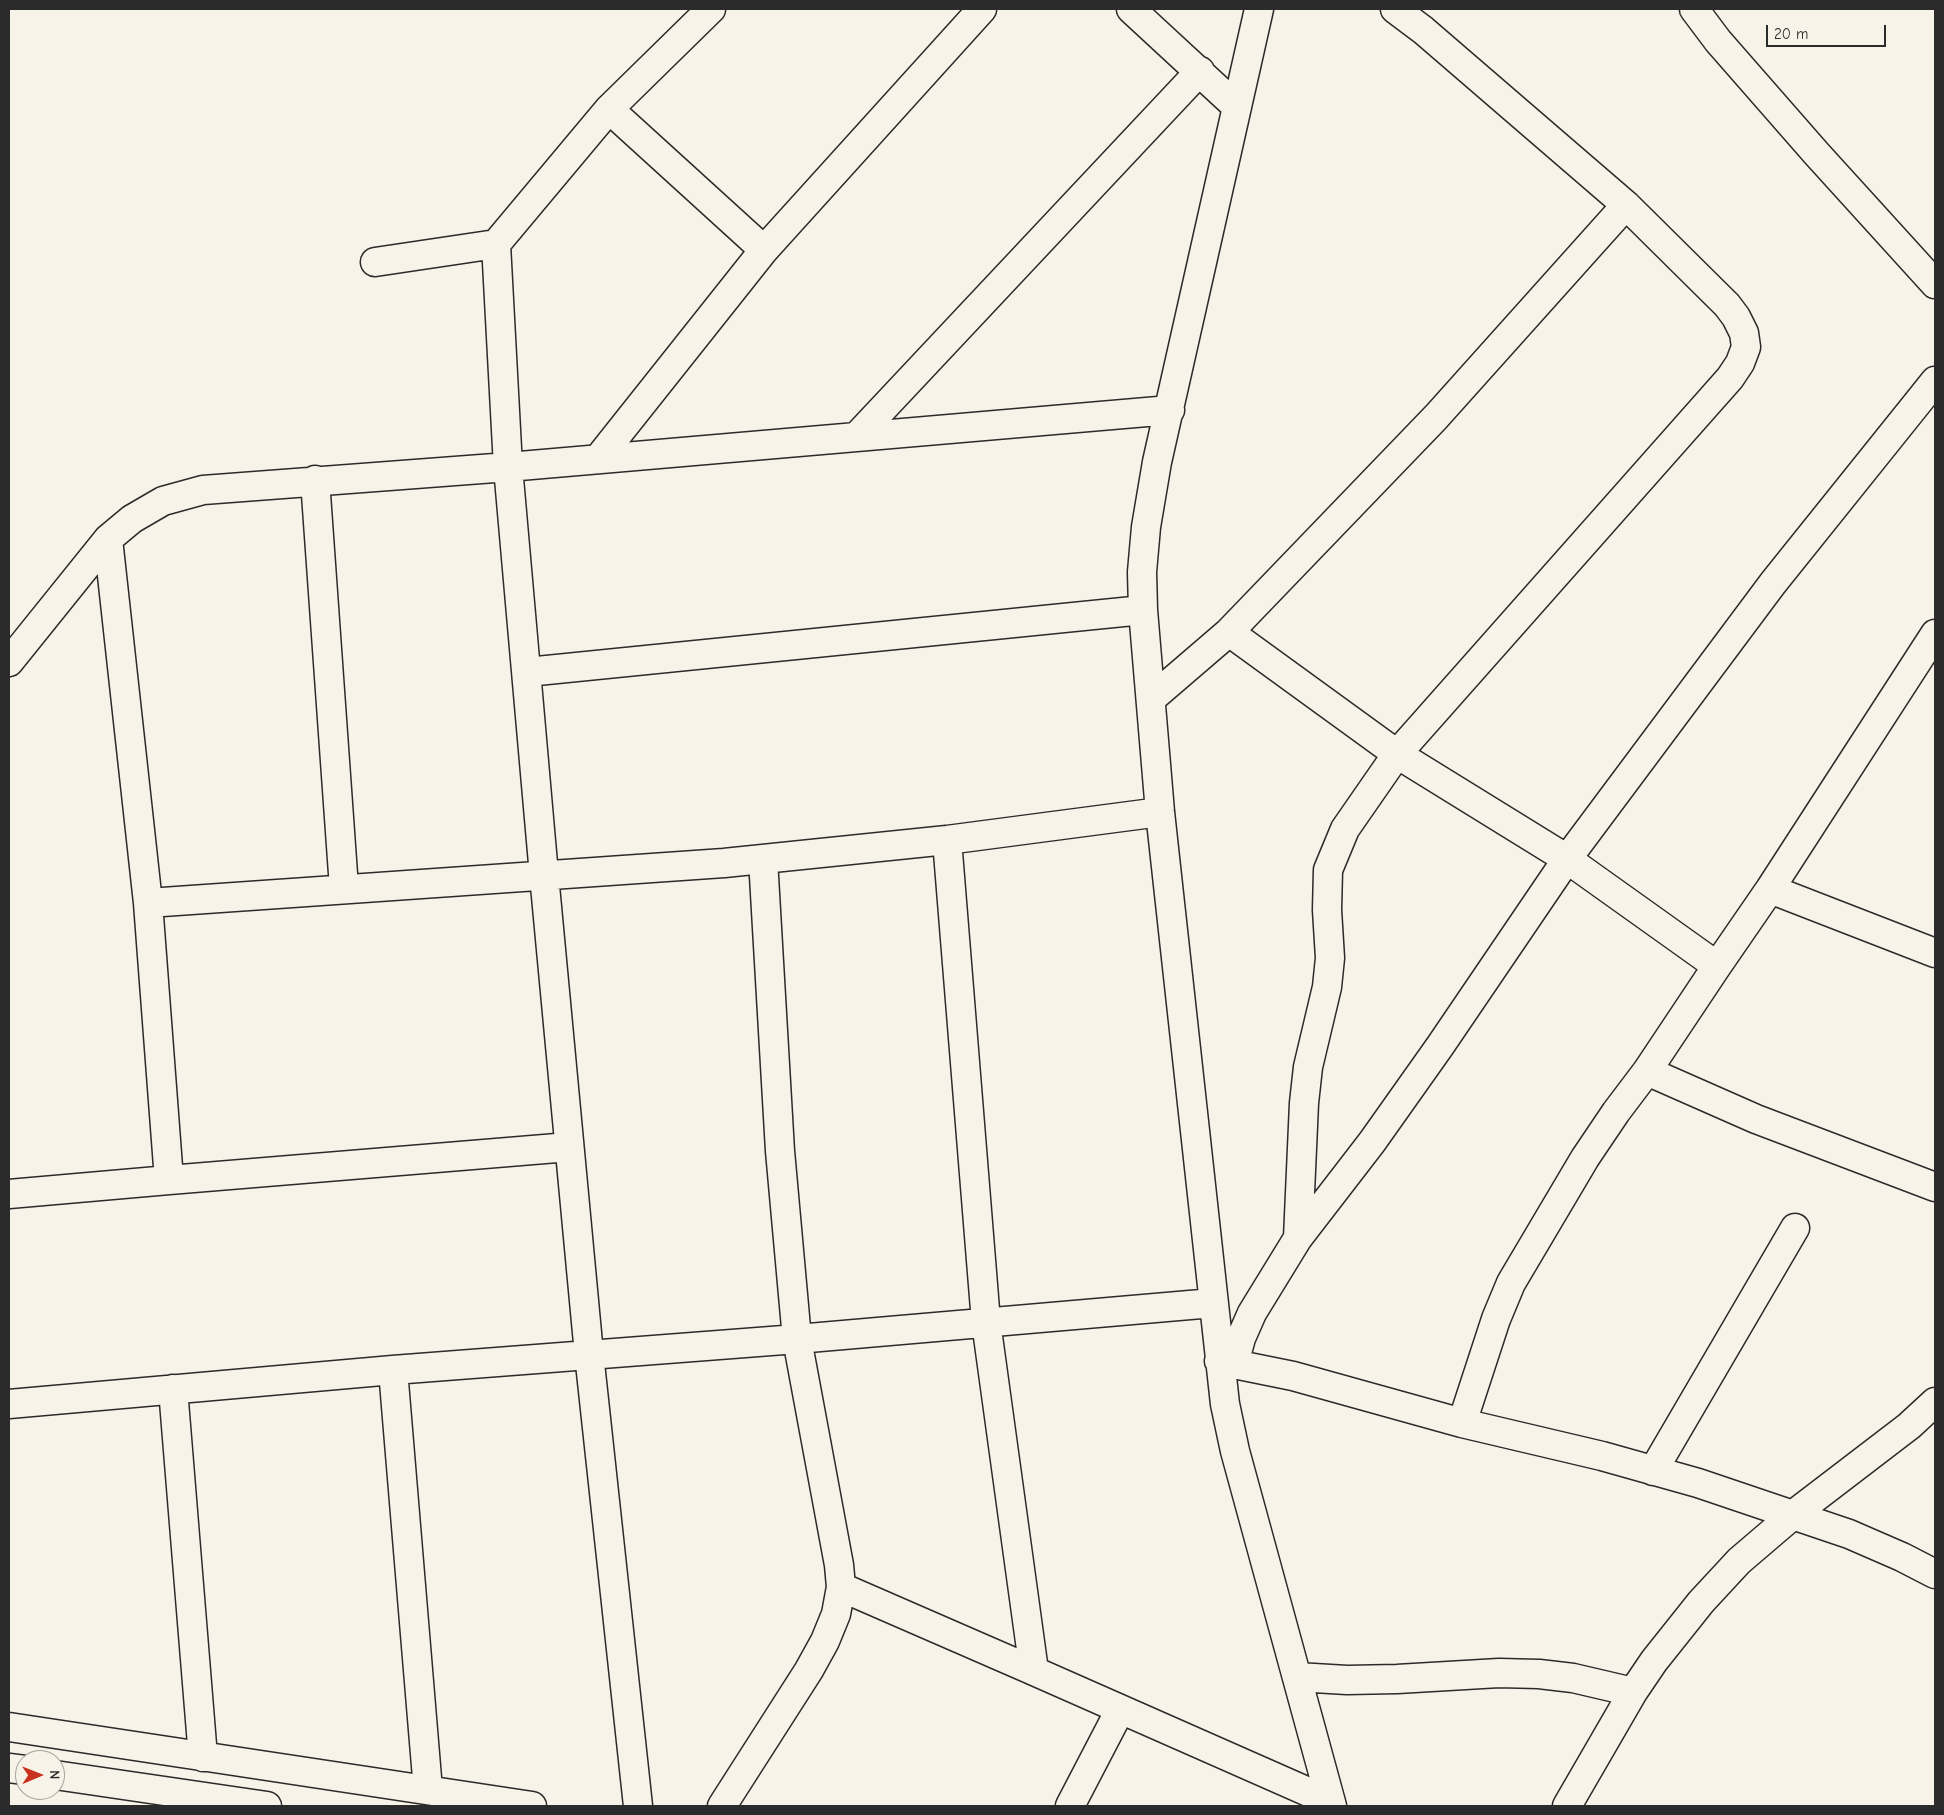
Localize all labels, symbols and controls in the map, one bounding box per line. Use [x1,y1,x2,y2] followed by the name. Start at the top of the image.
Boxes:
[1769,15,1889,47] scale bar
[1774,25,1808,43] text: 20 m
[15,1750,65,1800] north arrow
[46,1770,63,1779] text: N

